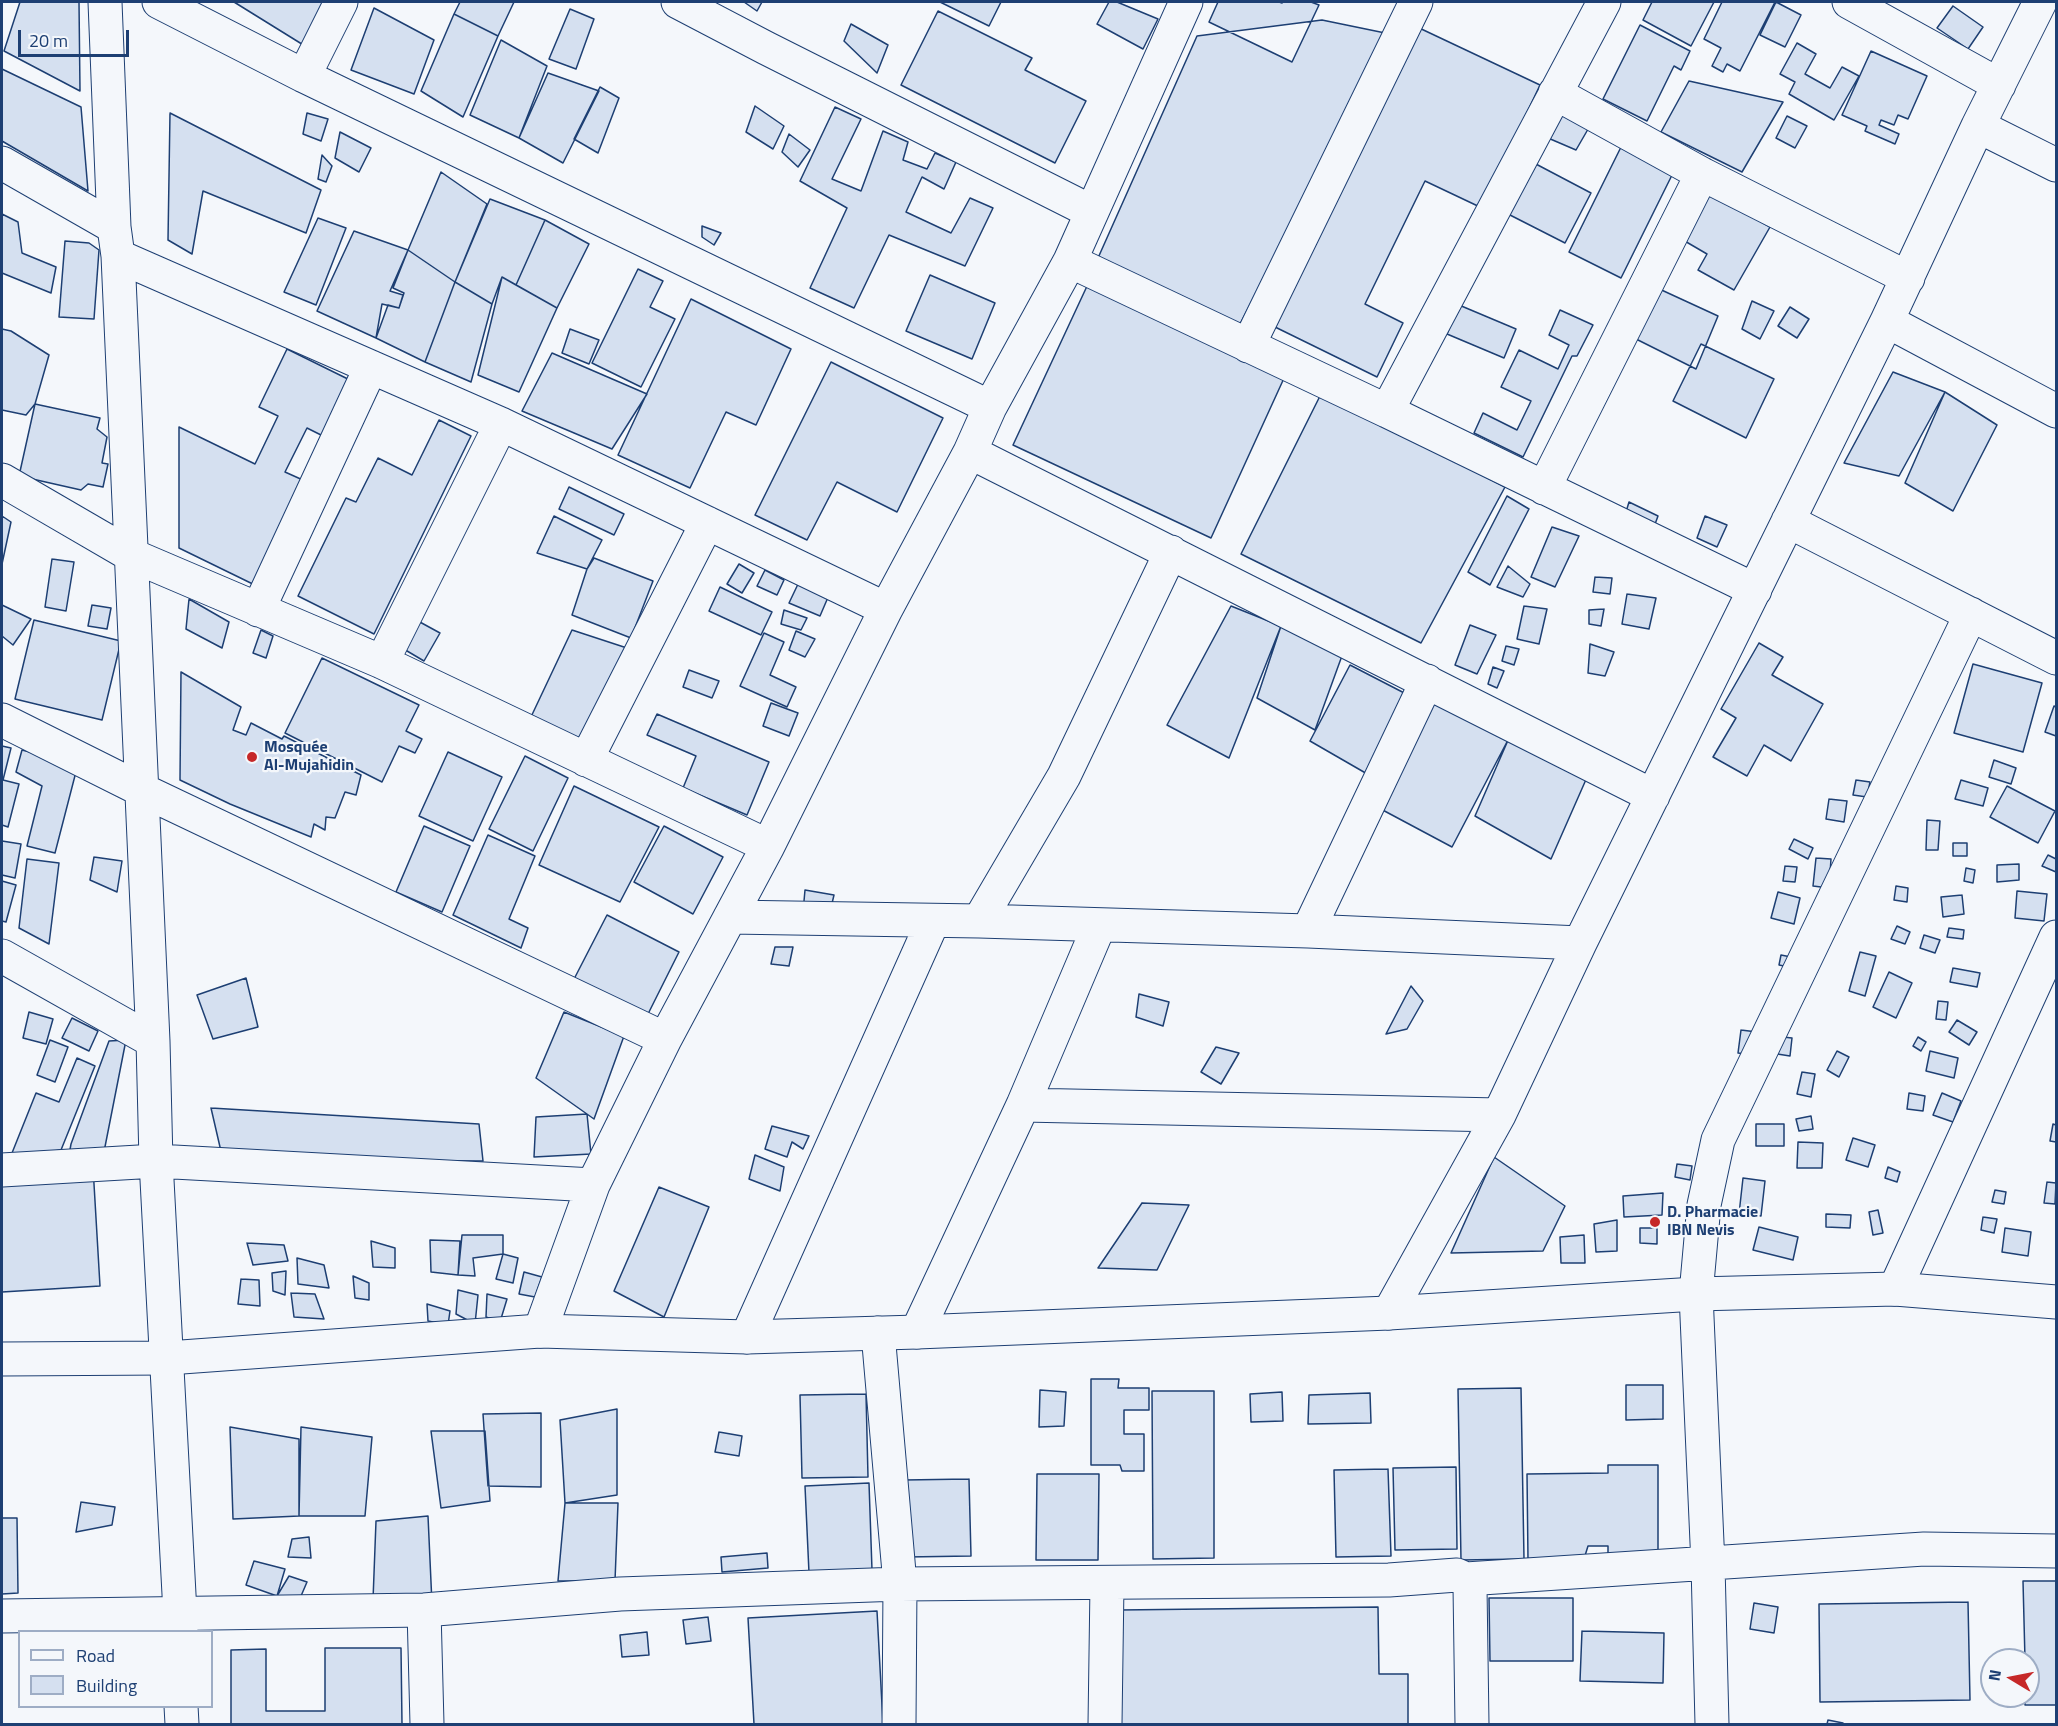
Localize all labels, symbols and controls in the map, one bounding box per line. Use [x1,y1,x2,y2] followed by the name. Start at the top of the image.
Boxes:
[21,18,132,56] scale bar
[29,27,68,54] text: 20 m
[264,738,354,776] place label: Mosquée Al-Mujahidin
[245,750,259,764] marker: Mosquée Al-Mujahidin
[1667,1203,1758,1241] place label: D. Pharmacie IBN Nevis
[1648,1215,1662,1229] marker: D. Pharmacie IBN Nevis
[18,1630,213,1708] legend
[76,1642,115,1669] text: Road
[1980,1648,2040,1708] north arrow
[1981,1668,2007,1683] text: N
[76,1672,137,1699] text: Building

